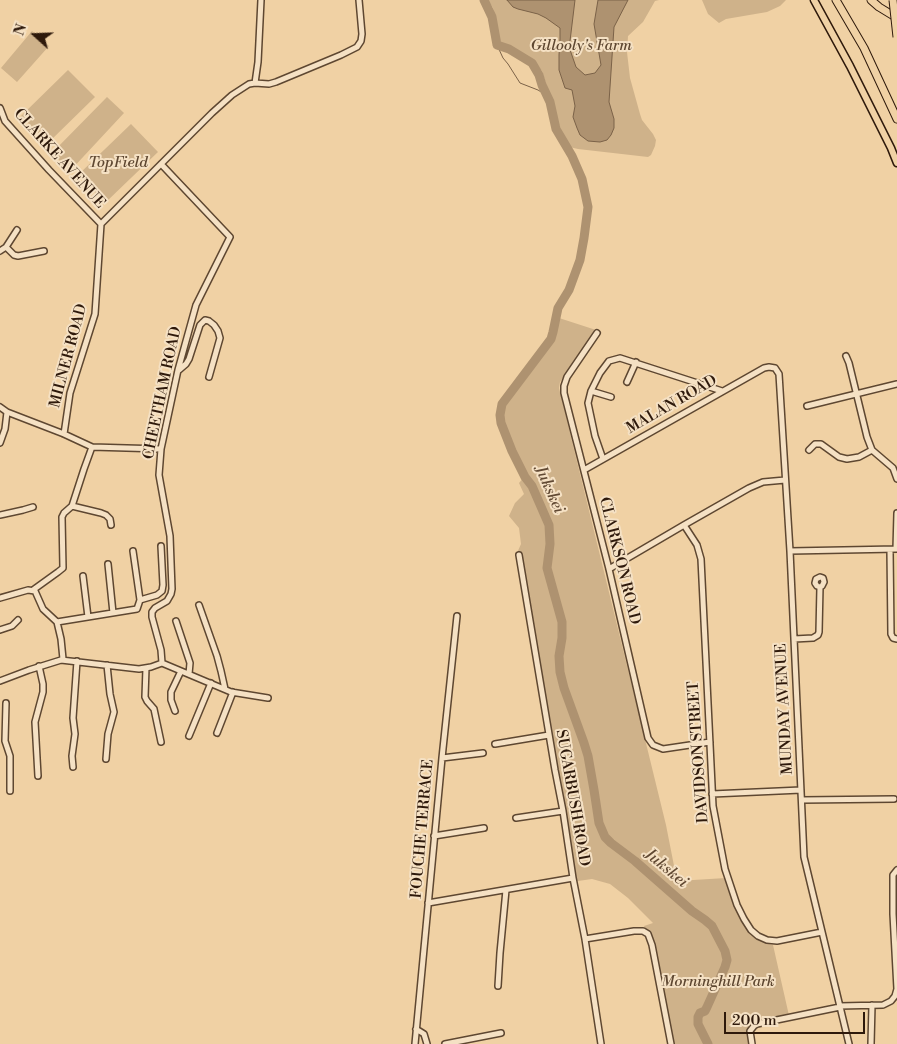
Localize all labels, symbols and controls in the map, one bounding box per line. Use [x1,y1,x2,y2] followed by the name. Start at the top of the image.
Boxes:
[10,10,60,60] north arrow
[11,22,31,38] text: N
[530,37,632,55] park label: Gillooly's Farm
[9,105,109,213] street label: CLARKE AVENUE
[88,154,148,172] park label: TopField
[46,302,92,410] street label: MILNER ROAD
[140,325,186,461] street label: CHEETHAM ROAD
[623,372,721,438] street label: MALAN ROAD
[530,463,568,517] water label: Jukskei
[594,496,644,626] street label: CLARKSON ROAD
[773,643,797,775] street label: MUNDAY AVENUE
[685,680,713,824] street label: DAVIDSON STREET
[551,728,593,868] street label: SUGARBUSH ROAD
[408,759,438,899] street label: FOUCHE TERRACE
[641,846,691,892] water label: Jukskei
[661,973,775,991] park label: Morninghill Park
[727,1002,868,1034] scale bar
[732,1011,777,1030] text: 200 m

